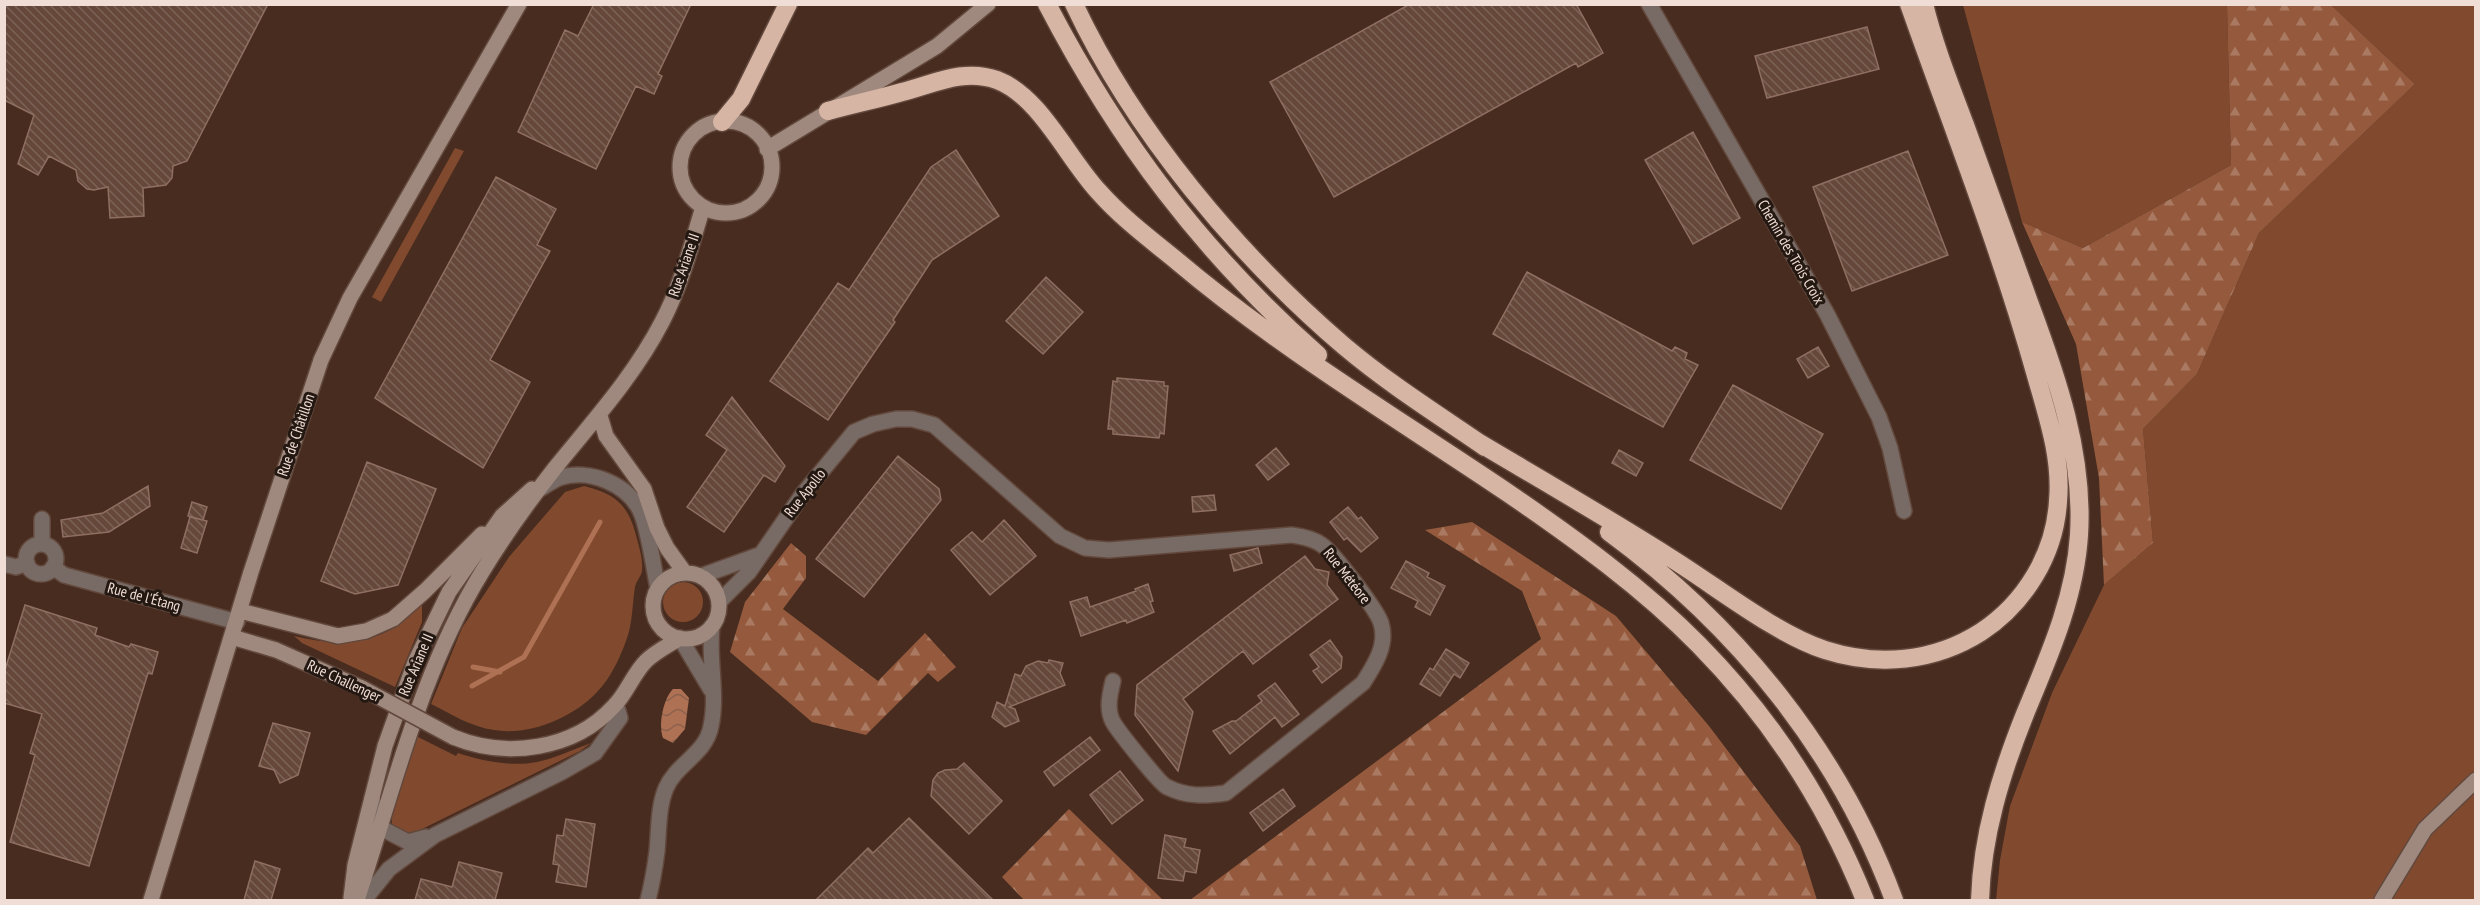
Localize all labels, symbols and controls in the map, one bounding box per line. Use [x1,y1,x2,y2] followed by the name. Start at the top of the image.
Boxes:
[1754,196,1829,307] street label: Chemin des Trois Croix
[664,230,703,299] street label: Rue Ariane II
[273,391,318,479] street label: Rue de Châtillon
[780,465,829,521] street label: Rue Apollo
[1320,544,1375,607] street label: Rue Météore
[106,578,183,615] street label: Rue de l'Étang
[394,631,437,699] street label: Rue Ariane II
[304,655,385,706] street label: Rue Challenger

